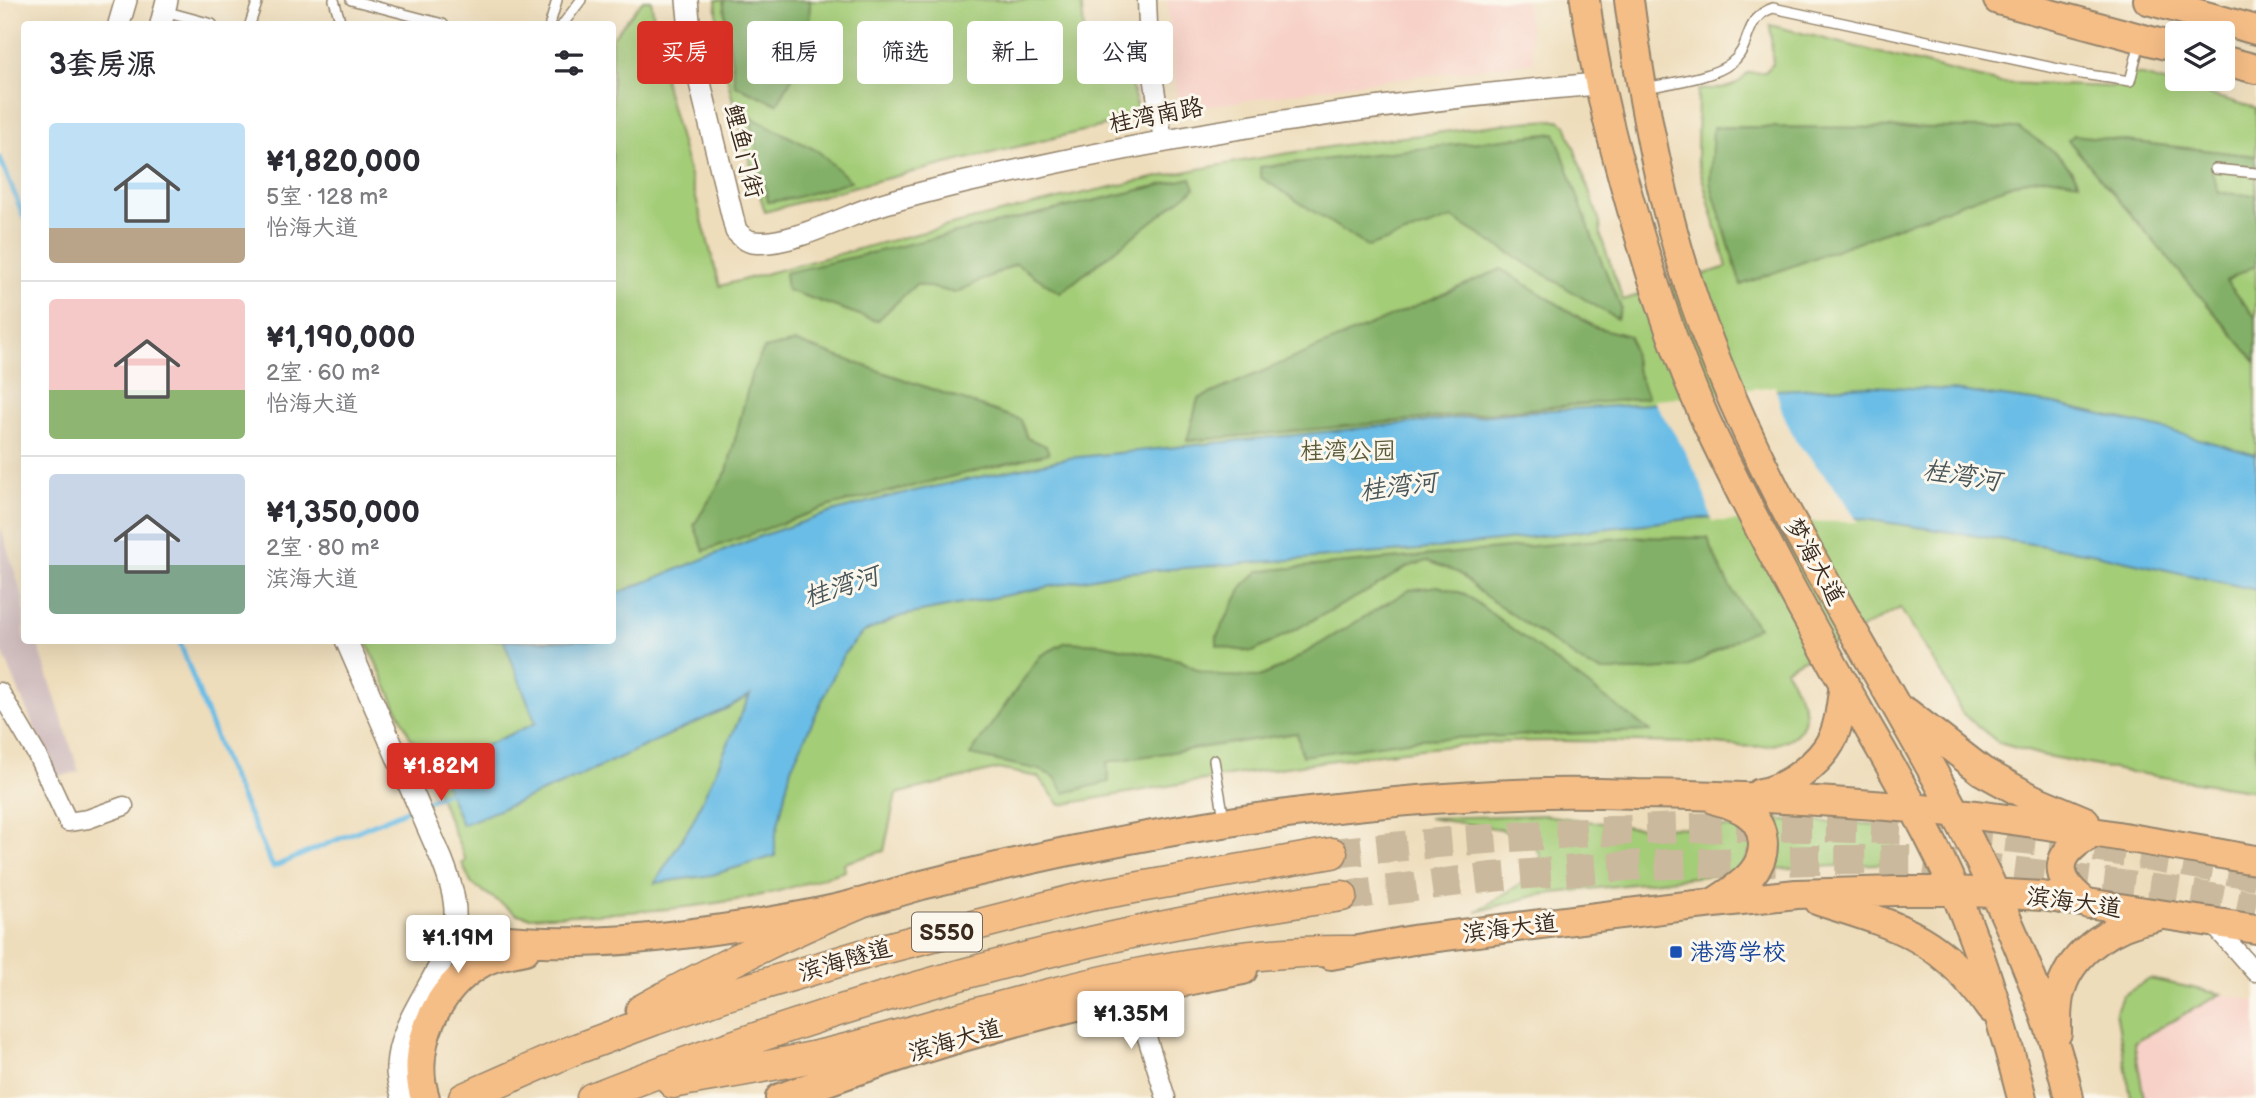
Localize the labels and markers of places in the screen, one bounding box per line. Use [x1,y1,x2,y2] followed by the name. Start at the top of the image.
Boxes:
[384,744,498,803] pin: ¥1.82M
[401,916,515,975] pin: ¥1.19M
[1690,938,1786,967] place label: 港湾学校
[1668,944,1684,960] marker: 港湾学校
[1074,992,1188,1051] pin: ¥1.35M

